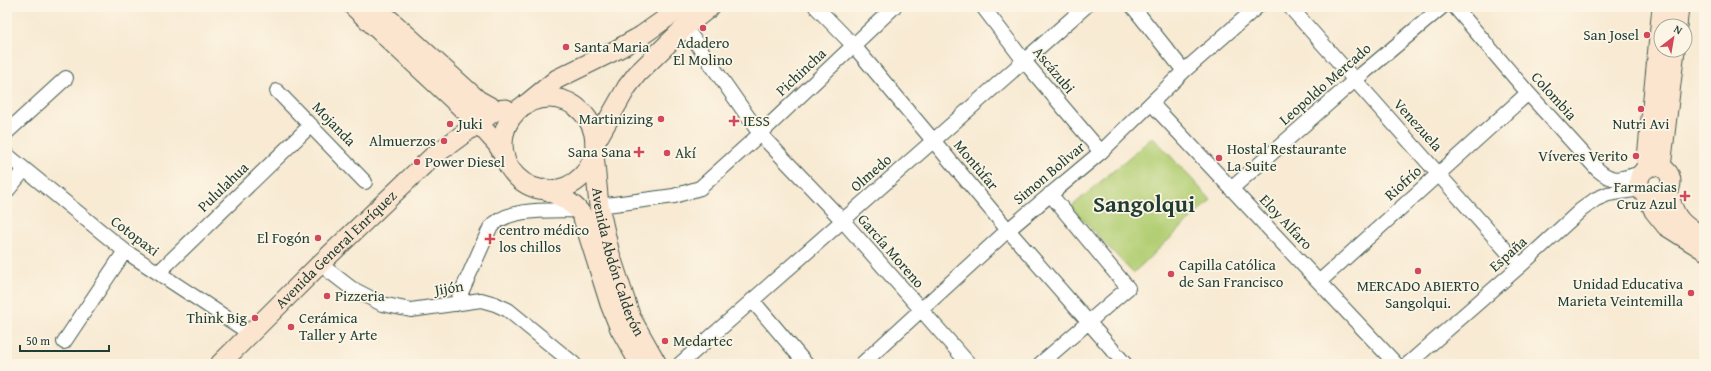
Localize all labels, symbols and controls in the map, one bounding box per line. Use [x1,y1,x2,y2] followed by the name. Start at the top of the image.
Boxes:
[1653,18,1693,58] north arrow
[1671,21,1686,39] text: N
[698,23,708,33] marker: Adadero El Molino
[1583,24,1639,45] place label: San Josel
[1642,30,1652,40] marker: San Josel
[673,32,733,70] place label: Adadero El Molino
[574,36,649,57] place label: Santa Maria
[1274,38,1375,129] street label: Leopoldo Mercado
[561,42,571,52] marker: Santa Maria
[1029,42,1080,98] street label: Ascázubi
[771,43,830,100] street label: Pichincha
[1527,67,1582,125] street label: Colombia
[1389,94,1448,156] street label: Venezuela
[308,97,361,151] street label: Mojanda
[1636,104,1646,114] marker: Nutri Avi
[579,108,654,129] place label: Martinizing
[743,110,770,131] place label: IESS
[456,113,483,134] place label: Juki
[1613,113,1669,134] place label: Nutri Avi
[656,114,666,124] marker: Martinizing
[728,115,740,127] marker: IESS
[445,119,455,129] marker: Juki
[369,130,436,151] place label: Almuerzos
[949,135,1004,194] street label: Montùfar
[439,136,449,146] marker: Almuerzos
[1008,136,1089,209] street label: Simon Bolìvar
[1227,138,1346,176] place label: Hostal Restaurante La Suite
[568,141,631,162] place label: Sana Sana
[675,142,697,163] place label: Akí
[1538,145,1628,166] place label: Víveres Verito
[634,147,644,157] marker: Sana Sana
[662,148,672,158] marker: Akí
[846,149,896,196] street label: Olmedo
[425,151,505,172] place label: Power Diesel
[1631,151,1641,161] marker: Víveres Verito
[1214,153,1224,163] marker: Hostal Restaurante La Suite
[193,157,253,216] street label: Pululahua
[412,157,422,167] marker: Power Diesel
[1380,160,1426,205] street label: Riofrío
[1614,176,1677,214] place label: Farmacias Cruz Azul
[270,185,401,313] street label: Avenida General Enríquez
[587,186,650,340] street label: Avenida Abdón Calderón
[1093,187,1195,220] district label: Sangolqui
[1255,189,1318,254] street label: Eloy Alfaro
[1680,191,1690,201] marker: Farmacias Cruz Azul
[853,209,930,293] street label: García Moreno
[107,210,164,261] street label: Cotopaxi
[499,219,589,257] place label: centro médico los chillos
[257,227,311,248] place label: El Fogón
[1484,231,1531,276] street label: España
[313,233,323,243] marker: El Fogón
[484,233,496,245] marker: centro médico los chillos
[1179,254,1284,292] place label: Capilla Católica de San Francisco
[1413,266,1423,276] marker: MERCADO ABIERTO Sangolqui.
[1166,269,1176,279] marker: Capilla Católica de San Francisco
[1558,273,1683,311] place label: Unidad Educativa Marieta Veintemilla
[431,275,465,300] street label: Jijón
[1357,275,1479,313] place label: MERCADO ABIERTO Sangolqui.
[335,285,385,306] place label: Pizzeria
[1686,288,1696,298] marker: Unidad Educativa Marieta Veintemilla
[322,291,332,301] marker: Pizzeria
[186,307,248,328] place label: Think Big
[299,307,377,345] place label: Cerámica Taller y Arte
[250,313,260,323] marker: Think Big
[286,322,296,332] marker: Cerámica Taller y Arte
[20,327,109,353] scale bar
[673,330,733,351] place label: Medartec
[26,332,50,349] text: 50 m
[660,336,670,346] marker: Medartec

